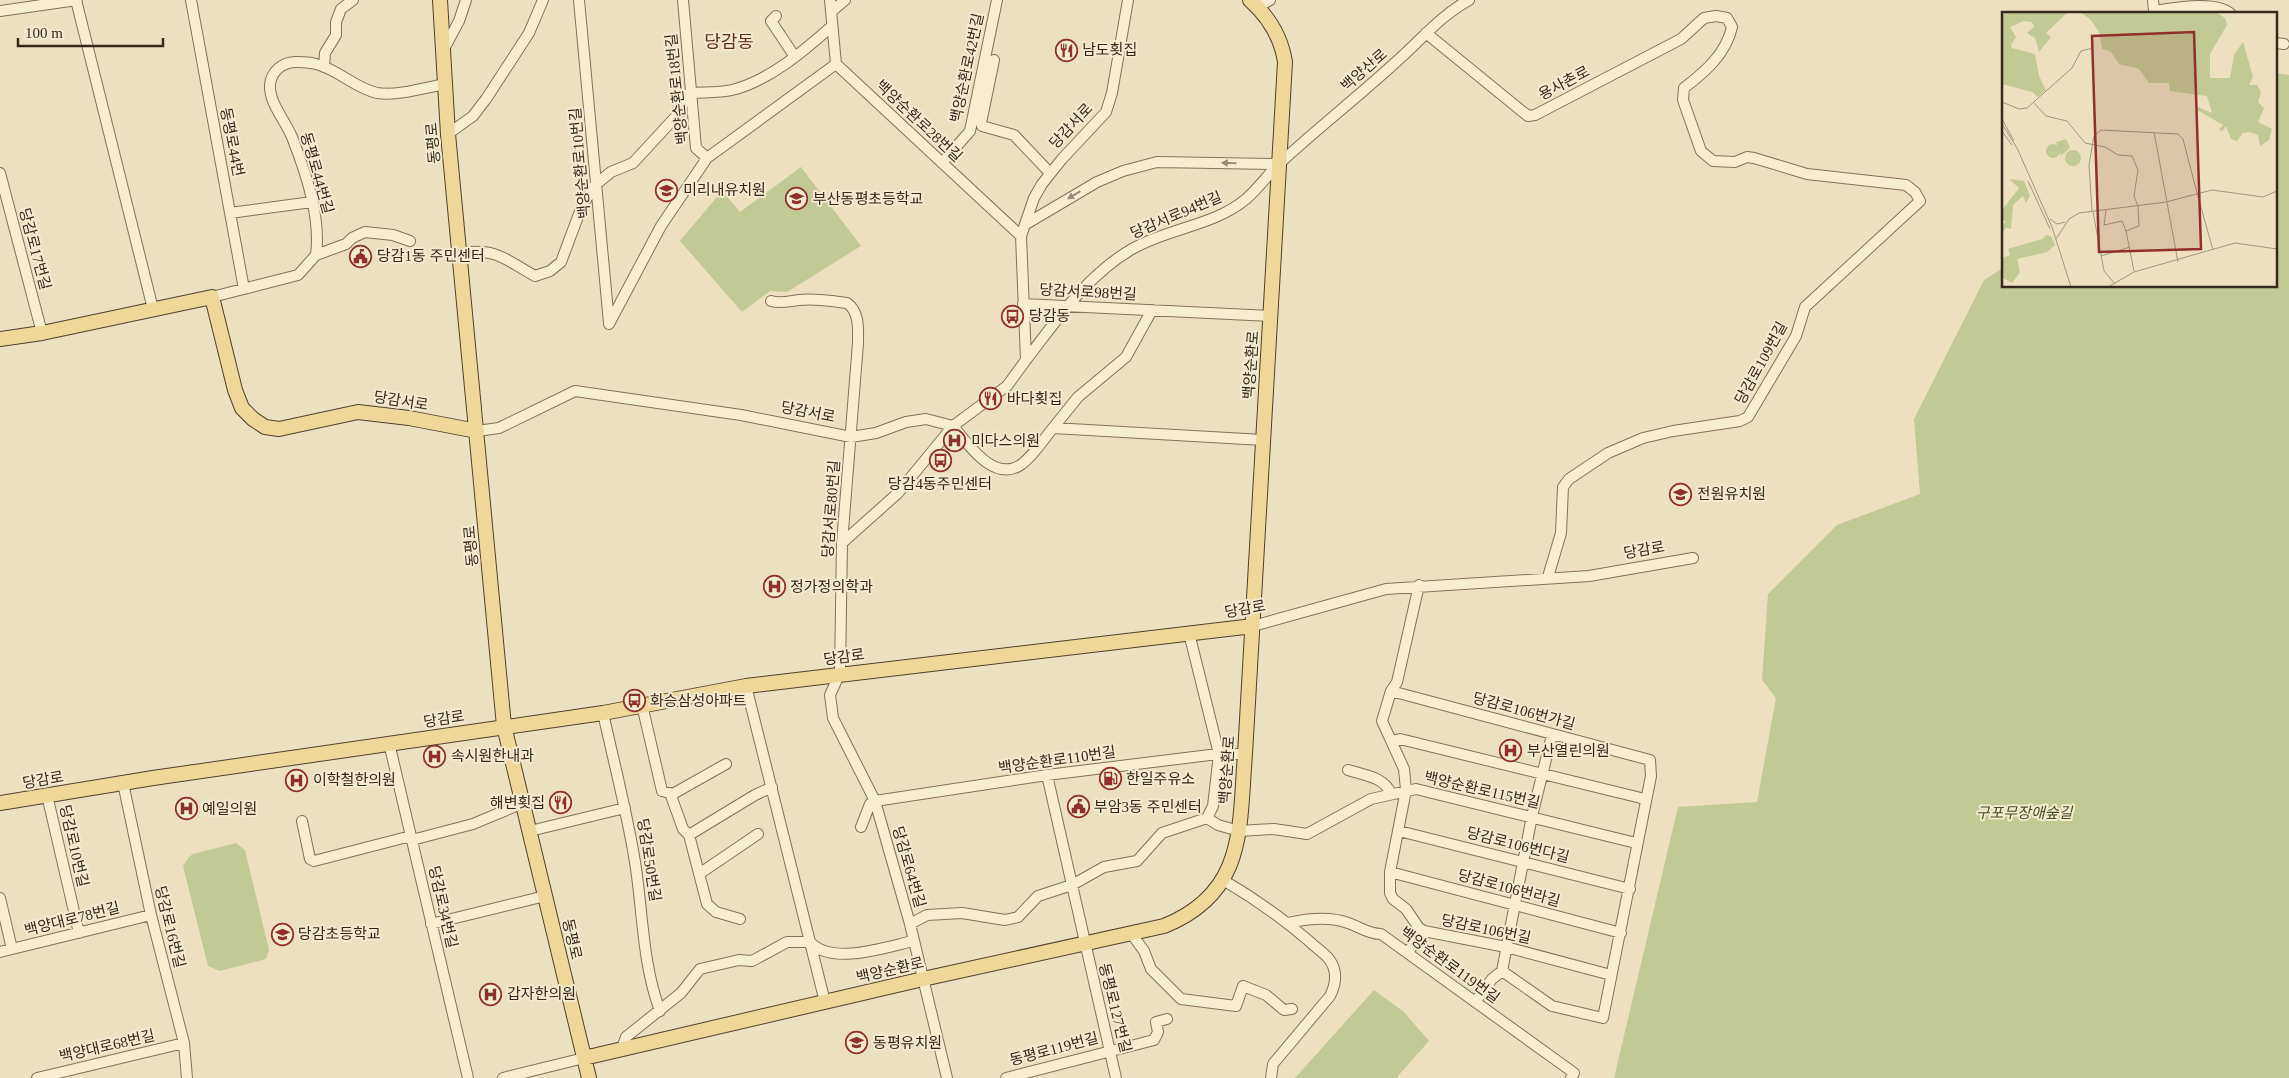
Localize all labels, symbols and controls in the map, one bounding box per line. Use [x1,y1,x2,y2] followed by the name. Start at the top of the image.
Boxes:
[947,12,986,124] street label: 백양순환로42번길
[2002,12,2276,288] inset map
[18,15,162,47] scale bar
[25,25,63,41] text: 100 m
[704,32,754,52] district label: 당감동
[662,33,691,145] street label: 백양순환로18번길
[1054,38,1078,62] restaurant icon: 남도횟집
[1082,41,1137,58] place label: 남도횟집
[1338,46,1390,94] street label: 백양산로
[1536,63,1592,103] street label: 용사촌로
[873,76,966,165] street label: 백양순환로28번길
[1046,100,1096,152] street label: 당감서로
[217,106,247,178] street label: 동평로44번
[566,107,593,219] street label: 백양순환로10번길
[423,122,443,164] street label: 동평로
[298,130,336,216] street label: 동평로44번길
[1221,158,1237,166] one-way arrow
[655,178,679,202] school or university icon: 미리내유치원
[683,182,766,198] place label: 미리내유치원
[785,187,809,211] school or university icon: 부산동평초등학교
[1128,189,1224,241] street label: 당감서로94번길
[813,190,923,207] place label: 부산동평초등학교
[1067,191,1080,200] one-way arrow
[16,206,54,292] street label: 당감로17번길
[349,244,373,268] public building icon: 당감1동 주민센터
[377,248,485,264] place label: 당감1동 주민센터
[1039,281,1137,303] street label: 당감서로98번길
[1001,304,1025,328] bus stop icon: 당감동
[1029,308,1070,324] place label: 당감동
[1732,319,1790,407] street label: 당감로109번길
[1240,330,1261,400] street label: 백양순환로
[979,387,1003,411] restaurant icon: 바다횟집
[372,389,430,413] street label: 당감서로
[1007,390,1062,407] place label: 바다횟집
[779,399,837,425] street label: 당감서로
[943,429,967,453] hospital icon: 미다스의원
[971,433,1040,449] place label: 미다스의원
[928,449,952,473] bus stop icon: 당감4동주민센터
[820,460,842,558] street label: 당감서로80번길
[888,476,992,492] place label: 당감4동주민센터
[1669,482,1693,506] school or university icon: 전원유치원
[1697,486,1766,502] place label: 전원유치원
[461,525,481,567] street label: 동평로
[1622,539,1666,561] street label: 당감로
[762,575,786,599] hospital icon: 정가정의학과
[790,578,873,595] place label: 정가정의학과
[1223,598,1267,620] street label: 당감로
[822,646,866,668] street label: 당감로
[622,689,646,713] bus stop icon: 화승삼성아파트
[1471,690,1577,732] street label: 당감로106번가길
[650,693,747,709] place label: 화승삼성아파트
[422,708,466,730] street label: 당감로
[1216,735,1237,805] street label: 백양순환로
[1499,739,1523,763] hospital icon: 부산열린의원
[997,743,1117,776] street label: 백양순환로110번길
[1527,743,1610,759] place label: 부산열린의원
[423,744,447,768] hospital icon: 속시원한내과
[451,748,534,764] place label: 속시원한내과
[1098,767,1122,791] fuel station icon: 한일주유소
[285,768,309,792] hospital icon: 이학철한의원
[1422,768,1542,811] street label: 백양순환로115번길
[21,769,65,791] street label: 당감로
[313,771,396,788] place label: 이학철한의원
[1126,771,1195,787] place label: 한일주유소
[549,791,573,815] restaurant icon: 해변횟집
[490,794,545,811] place label: 해변횟집
[1066,795,1090,819] public building icon: 부암3동 주민센터
[174,797,198,821] hospital icon: 예일의원
[1094,799,1202,815] place label: 부암3동 주민센터
[202,801,257,817] place label: 예일의원
[57,803,91,889] street label: 당감로10번길
[1976,805,2073,821] park label: 구포무장애숲길
[635,817,663,903] street label: 당감로50번길
[890,824,928,910] street label: 당감로64번길
[1465,824,1571,866] street label: 당감로106번다길
[426,864,460,950] street label: 당감로34번길
[1456,867,1562,909] street label: 당감로106번라길
[152,884,188,970] street label: 당감로16번길
[23,899,121,939] street label: 백양대로78번길
[1440,912,1532,946] street label: 당감로106번길
[560,917,584,961] street label: 동평로
[270,922,294,946] school or university icon: 당감초등학교
[1397,923,1503,1006] street label: 백양순환로119번길
[298,925,381,942] place label: 당감초등학교
[854,953,925,986] street label: 백양순환로
[1096,962,1134,1054] street label: 동평로127번길
[479,982,503,1006] hospital icon: 갑자한의원
[507,986,576,1002] place label: 갑자한의원
[58,1027,156,1065] street label: 백양대로68번길
[1008,1030,1100,1068] street label: 동평로119번길
[845,1031,869,1055] school or university icon: 동평유치원
[873,1035,942,1051] place label: 동평유치원

